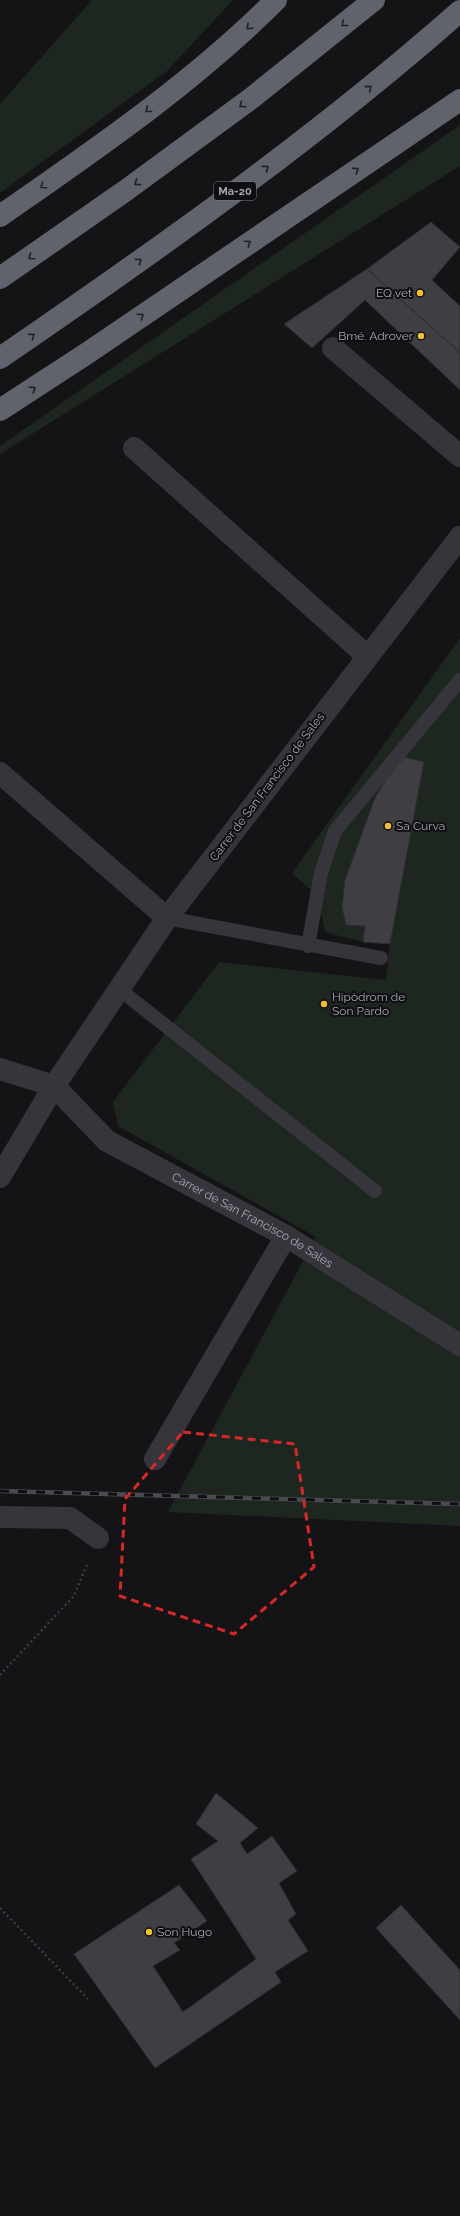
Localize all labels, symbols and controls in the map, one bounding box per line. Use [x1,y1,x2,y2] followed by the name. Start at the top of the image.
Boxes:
[341,20,348,27] one-way arrow
[246,23,253,30] one-way arrow
[364,86,371,93] one-way arrow
[239,101,246,108] one-way arrow
[146,105,153,112] one-way arrow
[262,166,269,173] one-way arrow
[352,167,359,175] one-way arrow
[135,178,142,185] one-way arrow
[40,181,47,188] one-way arrow
[214,182,256,200] road number: Ma-20
[244,240,251,248] one-way arrow
[28,252,35,260] one-way arrow
[134,259,141,266] one-way arrow
[376,286,412,300] place label: EQ vet
[415,288,425,298] marker: EQ vet
[137,313,144,321] one-way arrow
[338,329,414,343] place label: Bmé. Adrover
[416,331,426,341] marker: Bmé. Adrover
[28,333,35,341] one-way arrow
[29,386,36,393] one-way arrow
[207,710,327,864] street label: Carrer de San Francisco de Sales
[396,819,445,833] place label: Sa Curva
[383,821,393,831] marker: Sa Curva
[332,990,405,1018] place label: Hipòdrom de Son Pardo
[319,999,329,1009] marker: Hipòdrom de Son Pardo
[169,1170,336,1271] street label: Carrer de San Francisco de Sales
[157,1925,212,1939] place label: Son Hugo
[144,1927,154,1937] marker: Son Hugo

